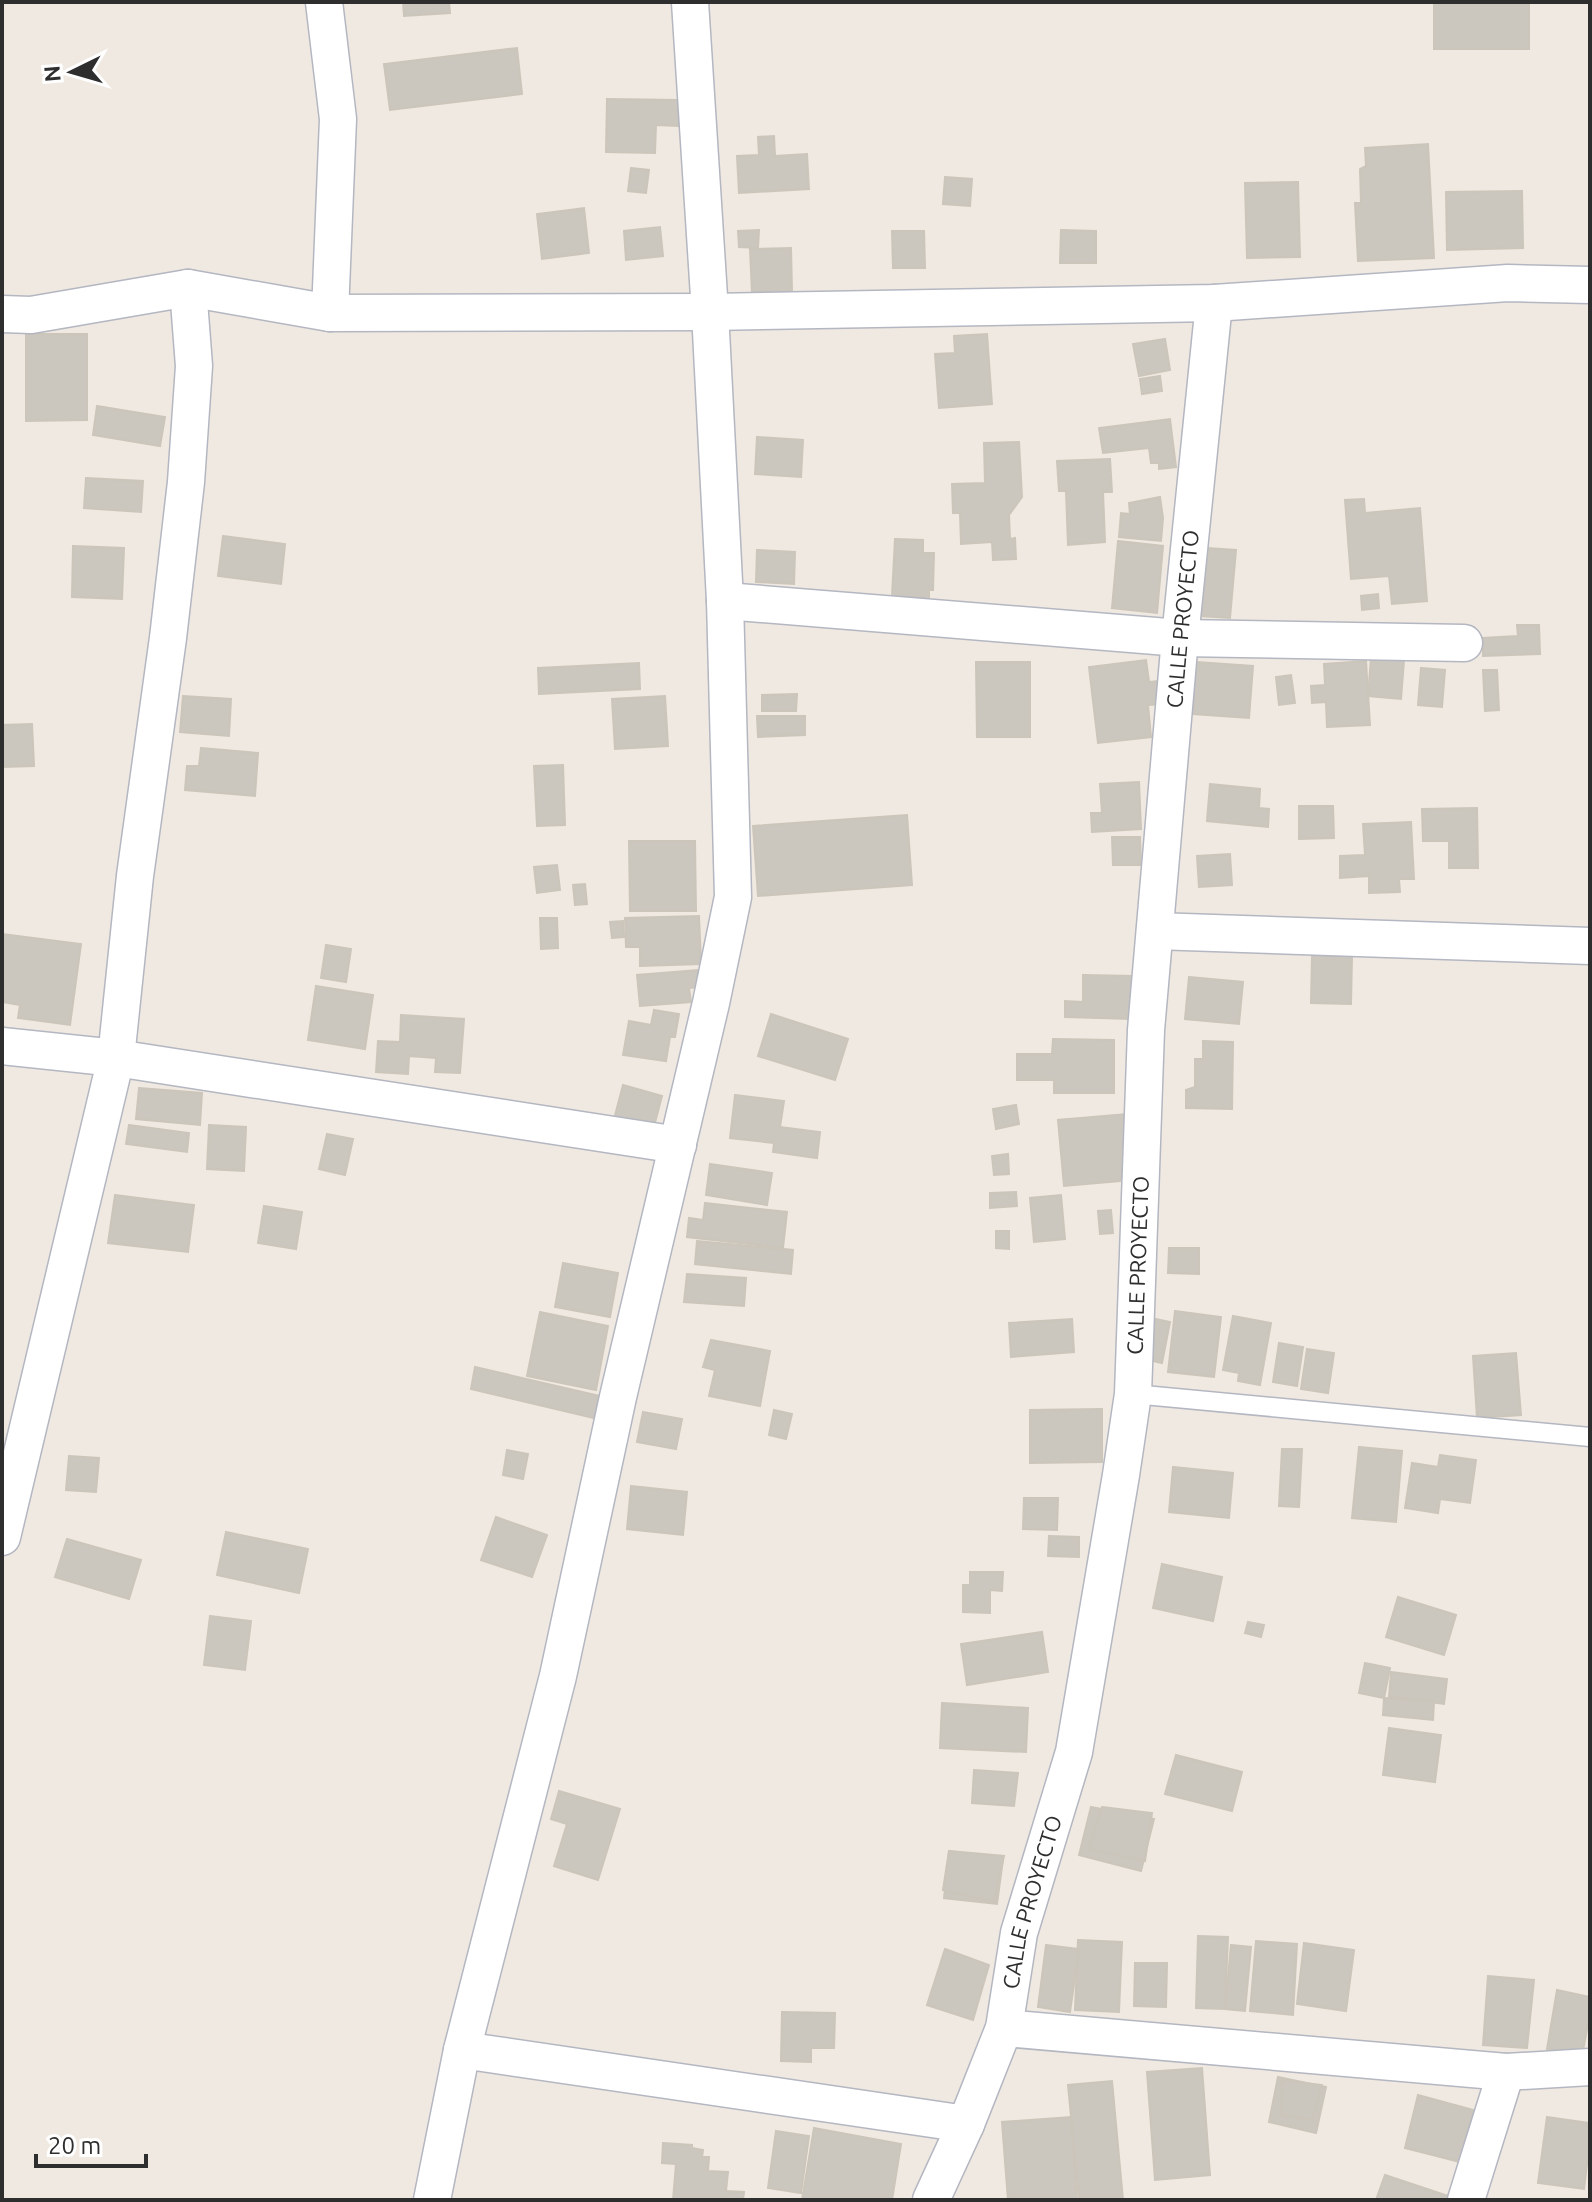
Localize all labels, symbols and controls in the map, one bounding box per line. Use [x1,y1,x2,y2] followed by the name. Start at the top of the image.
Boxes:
[32,32,112,112] north arrow
[38,65,65,83] text: N
[1161,529,1203,709] street label: CALLE PROYECTO
[1121,1175,1153,1355] street label: CALLE PROYECTO
[997,1812,1066,1991] street label: CALLE PROYECTO
[36,2118,146,2168] scale bar
[48,2132,101,2159] text: 20 m

